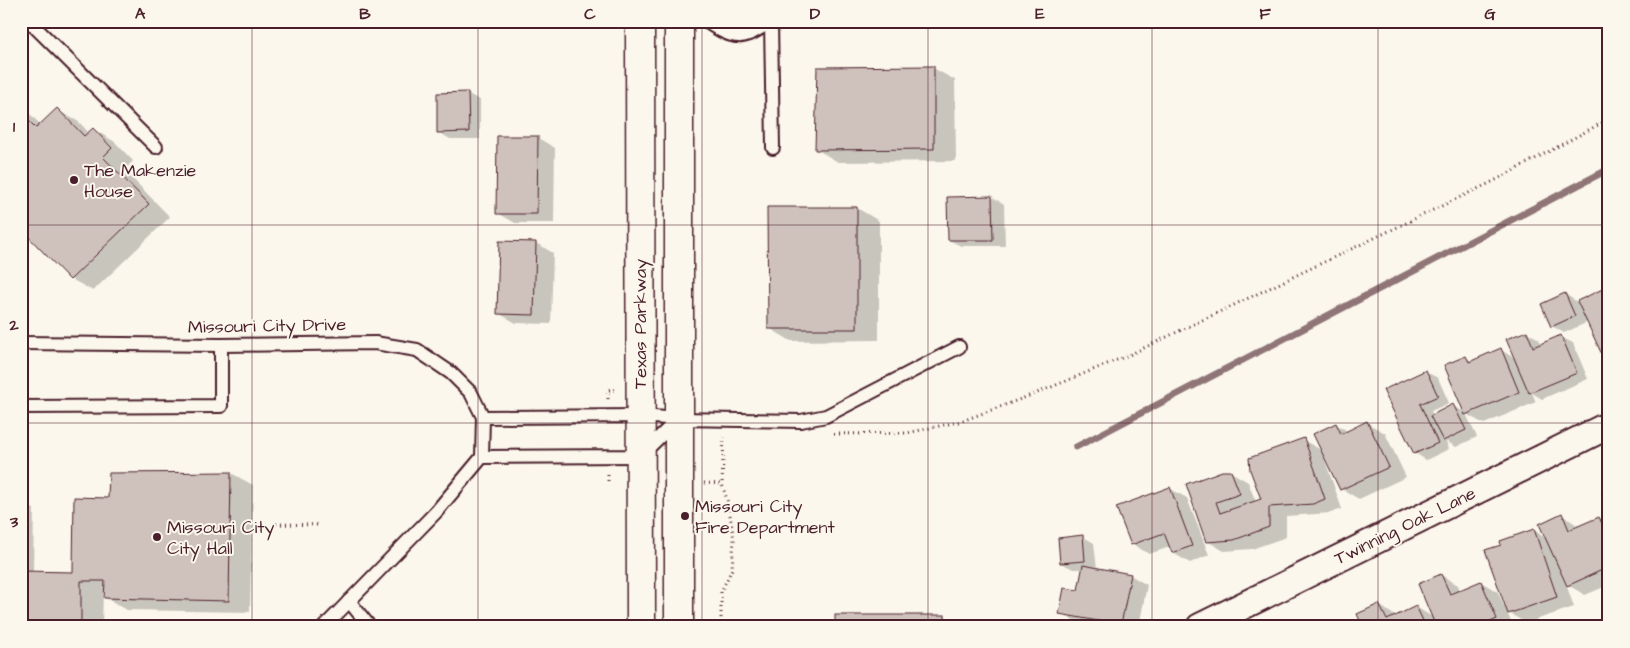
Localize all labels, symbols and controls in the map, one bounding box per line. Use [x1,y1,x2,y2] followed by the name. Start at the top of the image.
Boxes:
[135,3,146,25] text: A
[359,3,371,25] text: B
[584,3,596,25] text: C
[810,3,821,25] text: D
[1035,3,1045,25] text: E
[1259,3,1271,25] text: F
[1484,3,1496,25] text: G
[13,116,16,138] text: 1
[84,158,197,204] place label: The Makenzie House
[68,174,80,186] marker: The Makenzie House
[628,259,654,389] street label: Texas Parkway
[188,312,347,341] street label: Missouri City Drive
[8,314,19,336] text: 2
[1330,481,1481,572] street label: Twinning Oak Lane
[695,494,836,540] place label: Missouri City Fire Department
[679,510,691,522] marker: Missouri City Fire Department
[9,511,19,533] text: 3
[167,515,275,562] place label: Missouri City City Hall
[151,531,163,543] marker: Missouri City City Hall

